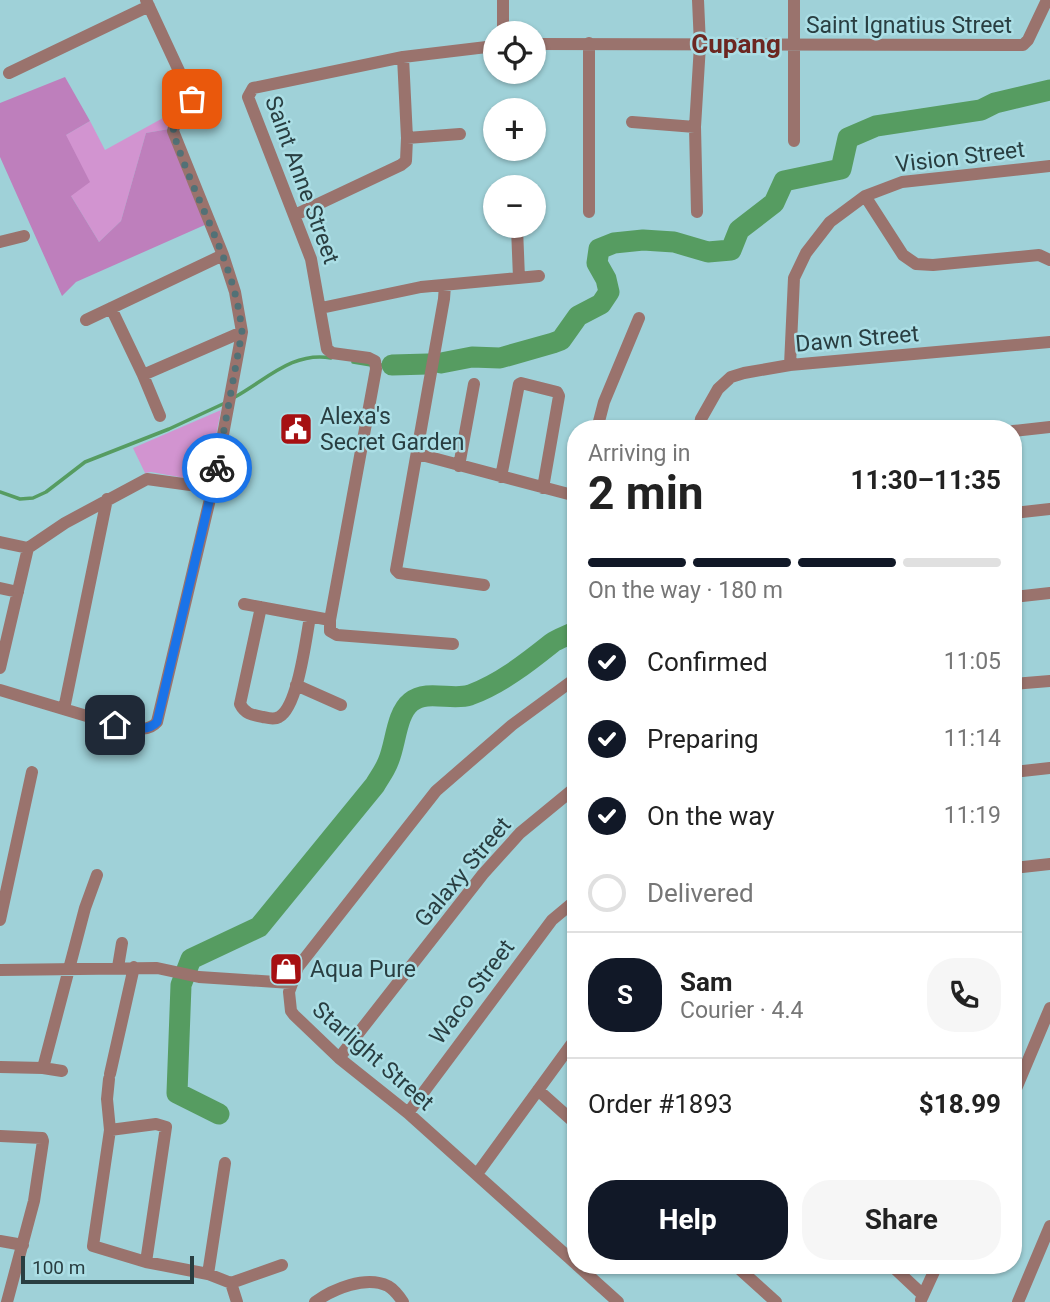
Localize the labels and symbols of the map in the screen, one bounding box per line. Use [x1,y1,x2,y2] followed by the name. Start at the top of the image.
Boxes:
[806,12,1012,39] street label: Saint Ignatius Street
[691,29,781,59] district label: Cupang
[162,69,222,129] pin
[259,92,345,268] street label: Saint Anne Street
[894,136,1026,178] street label: Vision Street
[794,320,920,358] street label: Dawn Street
[320,403,465,456] place label: Alexa's Secret Garden
[277,410,315,448] public building icon: Alexa's Secret Garden
[182,433,252,503] courier
[85,695,145,755] pin
[409,812,517,932] street label: Galaxy Street
[424,934,520,1050] street label: Waco Street
[267,950,305,988] shop icon: Aqua Pure
[310,956,416,983] place label: Aqua Pure
[307,996,439,1116] street label: Starlight Street
[21,1253,194,1285] scale bar

